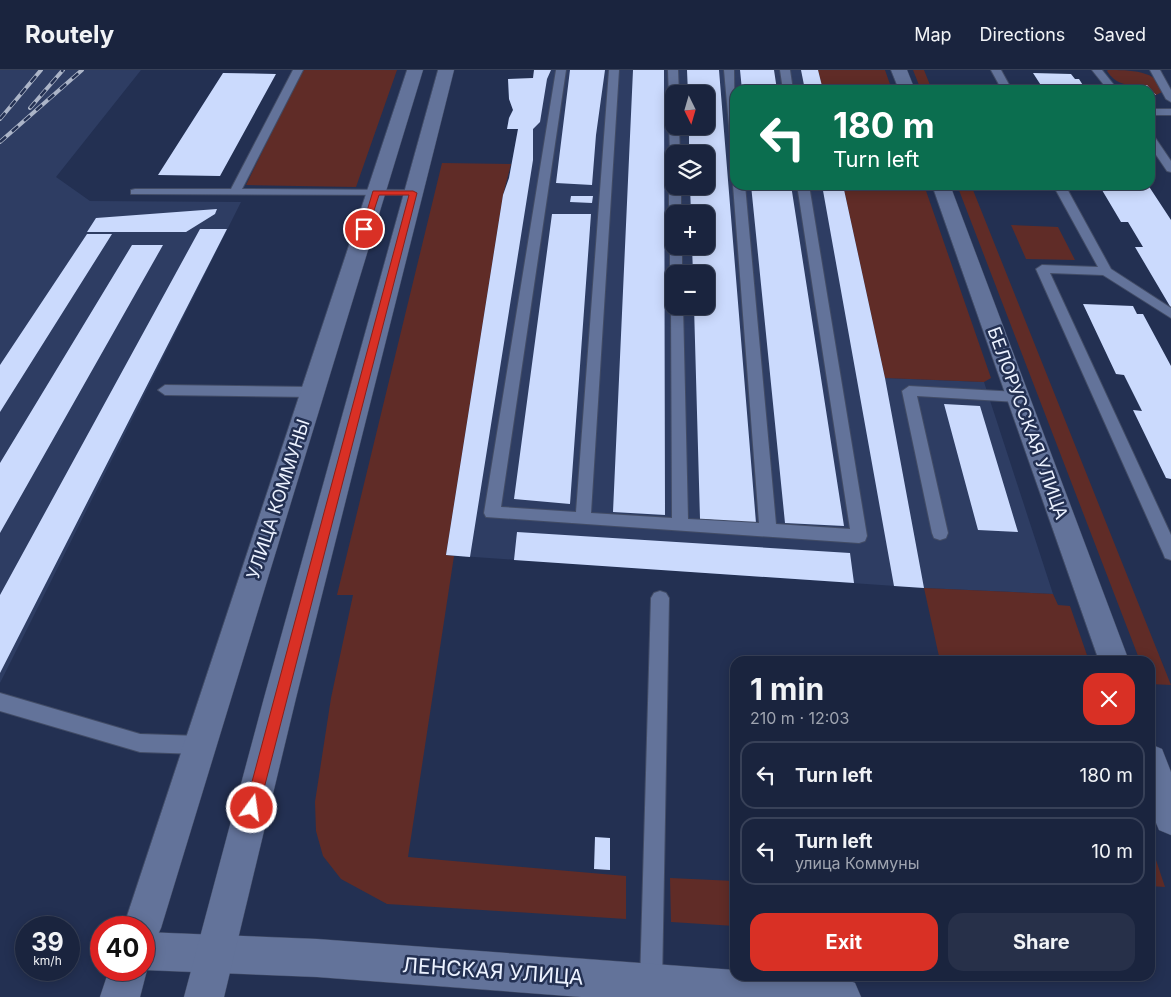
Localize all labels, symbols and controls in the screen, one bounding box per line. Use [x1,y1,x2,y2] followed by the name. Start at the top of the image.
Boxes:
[25,20,114,49] text: Routely
[914,24,952,45] text: Map
[980,24,1065,45] text: Directions
[1093,24,1146,45] text: Saved
[665,85,715,135] north arrow
[665,85,715,315] map controls
[833,104,935,146] text: 180 m
[750,105,815,170] icon: left
[665,145,715,195] button: layers
[833,146,919,172] text: Turn left
[665,205,715,255] button: +
[343,208,385,250] pin
[350,215,378,243] icon: arrive
[665,265,715,315] button: −
[983,324,1073,522] street label: БЕЛОРУССКАЯ УЛИЦА
[242,416,314,582] street label: УЛИЦА КОММУНЫ
[750,671,824,707] text: 1 min
[1083,673,1135,725] button: close
[750,708,849,728] text: 210 m · 12:03
[752,761,780,789] icon: left
[795,764,873,787] text: Turn left
[1080,764,1133,787] text: 180 m
[225,781,277,833] position arrow
[795,830,873,853] text: Turn left
[752,837,780,865] icon: left
[1091,840,1133,863] text: 10 m
[795,853,920,873] text: улица Коммуны
[750,913,938,971] button: Exit
[948,913,1135,971] button: Share
[90,916,155,981] speed limit sign: 40
[31,927,64,957] text: 39
[402,952,584,990] street label: ЛЕНСКАЯ УЛИЦА
[33,953,62,968] text: km/h

